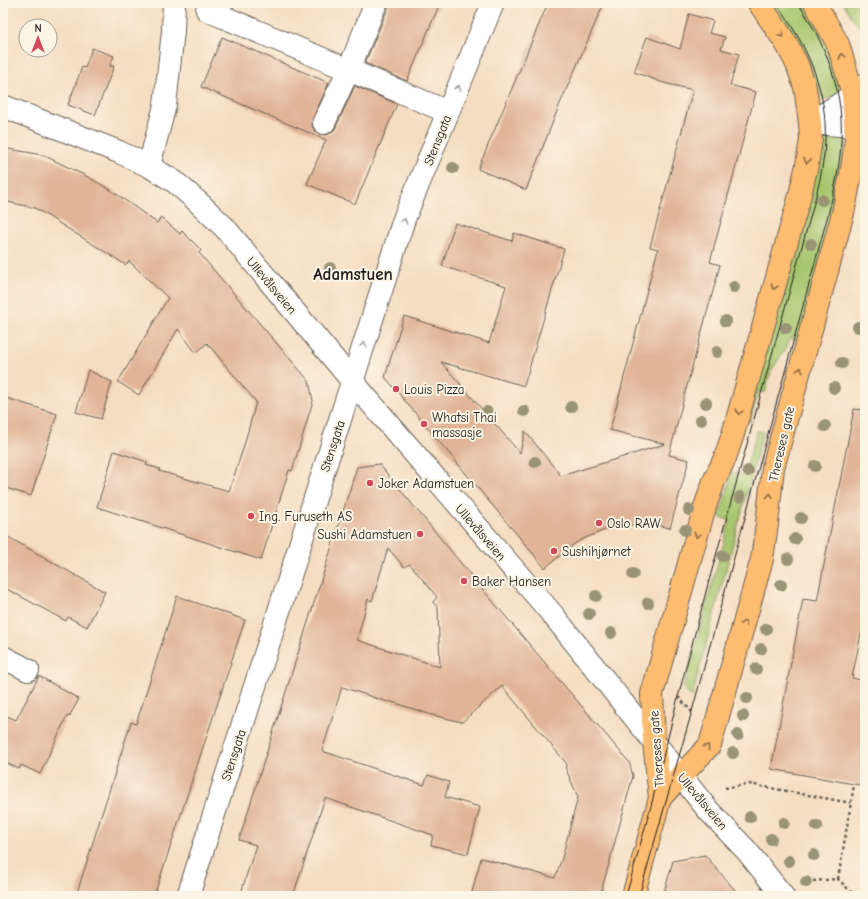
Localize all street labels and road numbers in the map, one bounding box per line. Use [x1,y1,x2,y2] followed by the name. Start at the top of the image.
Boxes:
[421,113,454,168] street label: Stensgata
[243,254,300,317] street label: Ullevålsveien
[766,405,798,483] street label: Thereses gate
[317,419,348,474] street label: Stensgata
[452,501,509,564] street label: Ullevålsveien
[646,710,667,788] street label: Thereses gate
[218,728,249,783] street label: Stensgata
[674,770,731,833] street label: Ullevålsveien

